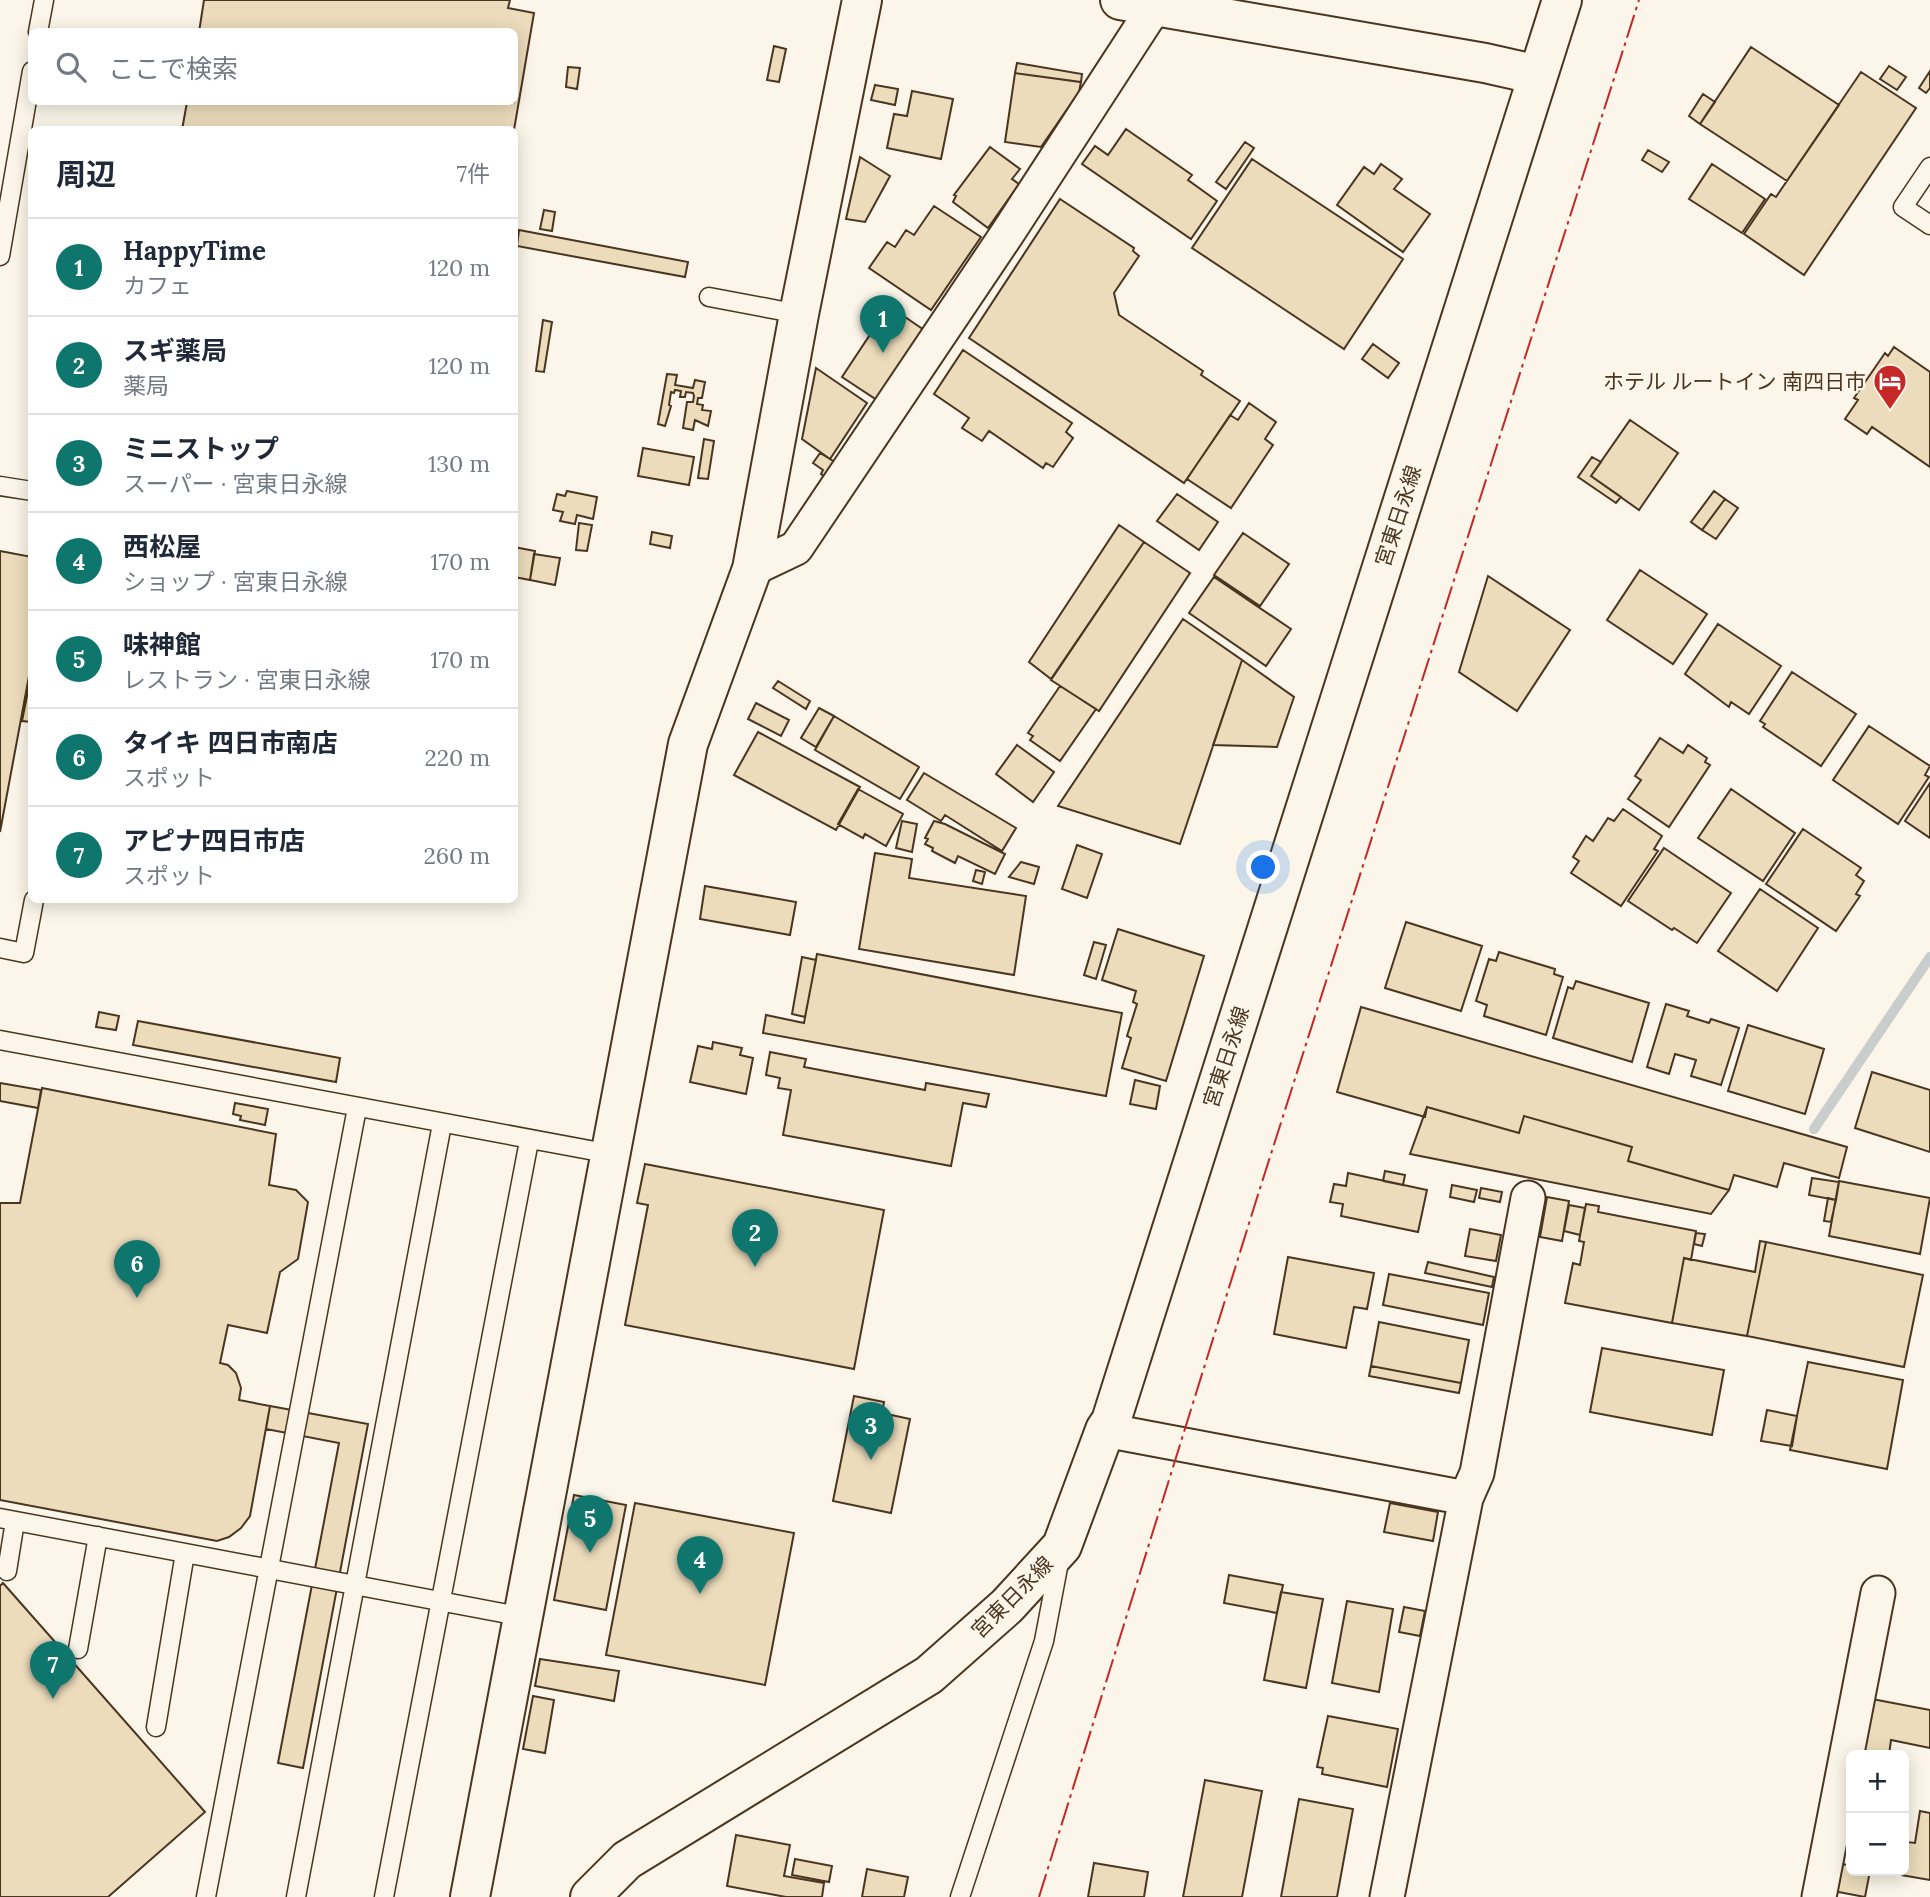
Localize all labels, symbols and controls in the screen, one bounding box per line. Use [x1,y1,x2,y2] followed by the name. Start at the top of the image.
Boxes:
[28,28,518,105] search box
[52,48,90,86] icon: search
[108,52,238,85] text: ここで検索
[56,155,116,193] text: 周辺
[456,159,490,188] text: 7件
[123,234,266,267] text: HappyTime
[74,253,84,282] text: 1
[428,253,490,282] text: 120 m
[123,271,192,300] text: カフェ
[860,295,906,353] pin: 1
[123,334,227,367] text: スギ薬局
[73,351,85,380] text: 2
[428,351,490,380] text: 120 m
[1871,362,1909,411] hotel icon: ホテル ルートイン 南四日市
[1603,368,1866,395] place label: ホテル ルートイン 南四日市
[123,371,169,400] text: 薬局
[123,432,279,465] text: ミニストップ
[73,449,85,478] text: 3
[428,449,490,478] text: 130 m
[1369,462,1427,570] street label: 宮東日永線
[123,469,348,498] text: スーパー · 宮東日永線
[123,530,201,563] text: 西松屋
[73,547,85,576] text: 4
[430,547,490,576] text: 170 m
[123,567,348,596] text: ショップ · 宮東日永線
[123,628,201,661] text: 味神館
[73,645,85,674] text: 5
[430,645,490,674] text: 170 m
[123,665,371,694] text: レストラン · 宮東日永線
[123,726,338,759] text: タイキ 四日市南店
[72,743,86,772] text: 6
[424,743,490,772] text: 220 m
[123,763,215,792] text: スポット
[123,824,305,857] text: アピナ四日市店
[74,841,84,870] text: 7
[423,841,490,870] text: 260 m
[1246,850,1280,884] your location
[123,861,215,890] text: スポット
[1197,1003,1255,1111] street label: 宮東日永線
[732,1209,778,1267] pin: 2
[114,1240,160,1298] pin: 6
[848,1402,894,1460] pin: 3
[567,1495,613,1553] pin: 5
[677,1536,723,1594] pin: 4
[965,1550,1059,1644] street label: 宮東日永線
[30,1641,76,1699] pin: 7
[1846,1750,1909,1876] map controls
[1846,1750,1909,1813] button: +
[1846,1813,1909,1876] button: −

